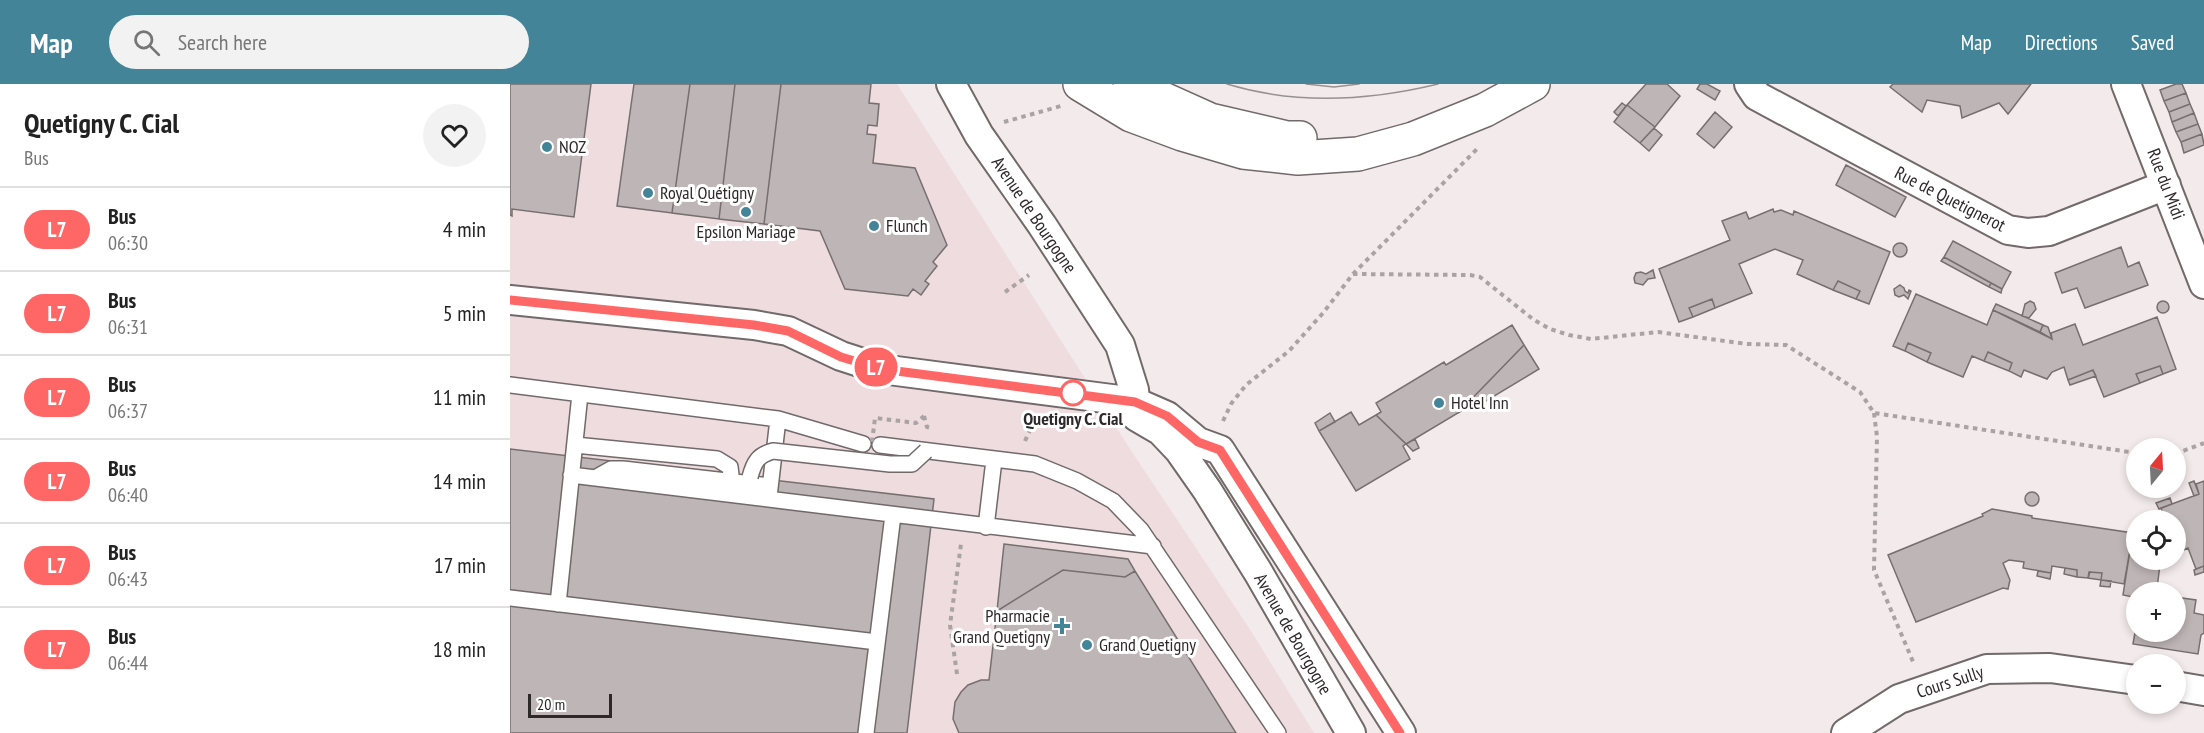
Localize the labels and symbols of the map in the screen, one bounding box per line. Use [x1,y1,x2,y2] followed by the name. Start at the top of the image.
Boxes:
[559,135,586,158] place label: NOZ
[540,140,554,154] marker: NOZ
[2142,145,2190,223] street label: Rue du Midi
[987,152,1082,278] street label: Avenue de Bourgogne
[1891,161,2010,236] street label: Rue de Quetignerot
[660,181,754,204] place label: Royal Quétigny
[641,186,655,200] marker: Royal Quétigny
[739,205,753,219] marker: Epsilon Mariage
[886,214,928,237] place label: Flunch
[867,219,881,233] marker: Flunch
[696,220,796,243] place label: Epsilon Mariage
[849,348,903,386] line badge: L7
[1060,380,1086,406] marker: Quetigny C. Cial
[1451,391,1509,414] place label: Hotel Inn
[1432,396,1446,410] marker: Hotel Inn
[1023,407,1123,430] place label: Quetigny C. Cial
[2126,438,2186,498] north arrow
[1249,569,1337,698] street label: Avenue de Bourgogne
[953,604,1050,648] place label: Pharmacie Grand Quetigny
[1055,619,1069,633] marker: Pharmacie Grand Quetigny
[1099,633,1196,656] place label: Grand Quetigny
[1080,638,1094,652] marker: Grand Quetigny
[1914,660,1986,703] street label: Cours Sully
[528,691,612,718] scale bar

